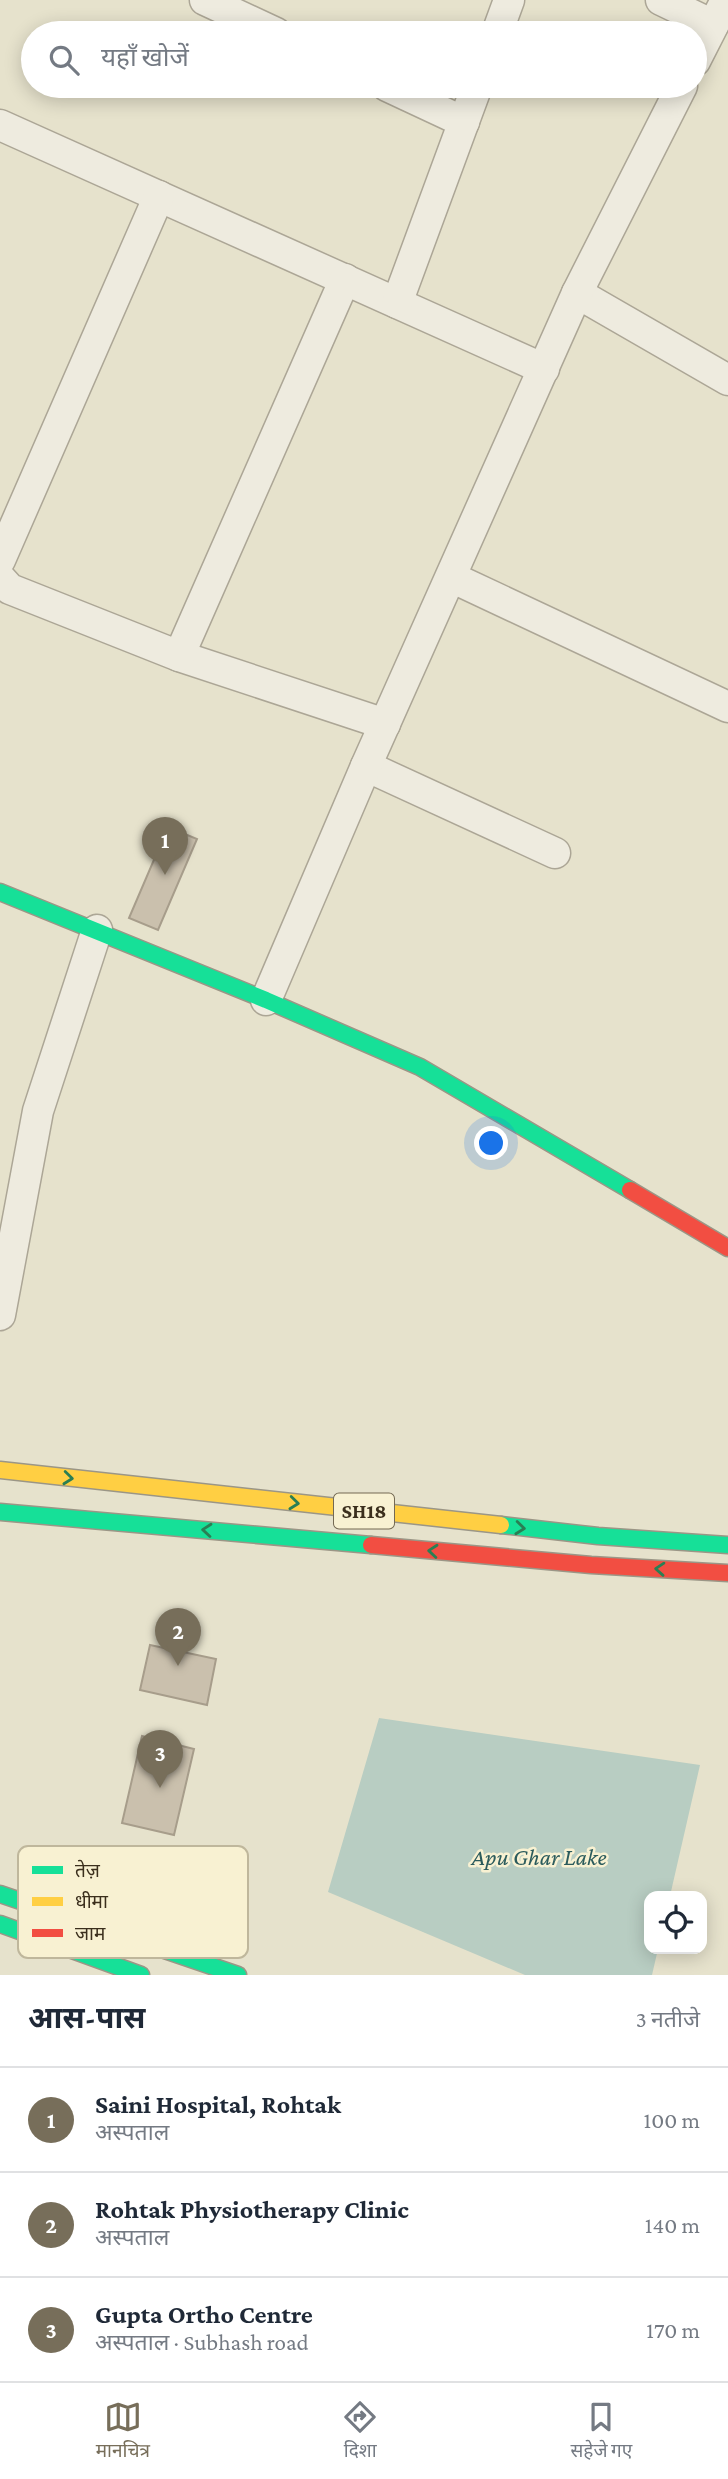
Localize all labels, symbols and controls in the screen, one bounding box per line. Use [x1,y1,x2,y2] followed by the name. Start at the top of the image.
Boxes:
[21,21,707,98] search box
[45,41,83,79] icon: search
[101,43,189,72] text: यहाँ खोजें
[142,817,188,875] pin: 1
[474,1126,508,1160] your location
[63,1470,74,1485] one-way arrow
[334,1494,394,1528] road number: SH18
[289,1495,300,1510] one-way arrow
[514,1520,526,1535] one-way arrow
[201,1523,212,1538] one-way arrow
[427,1544,438,1559] one-way arrow
[654,1562,665,1577] one-way arrow
[155,1608,201,1666] pin: 2
[137,1730,183,1788] pin: 3
[470,1843,607,1870] water label: Apu Ghar Lake
[18,1846,248,1958] legend
[75,1859,101,1881] text: तेज़
[75,1891,109,1912] text: धीमा
[644,1891,707,1954] map controls
[644,1891,707,1954] button: locate
[75,1923,106,1944] text: जाम
[28,2001,145,2034] text: आस-पास
[636,2006,700,2032] text: 3 नतीजे
[95,2090,341,2119] text: Saini Hospital, Rohtak
[47,2107,55,2133] text: 1
[644,2107,700,2133] text: 100 m
[95,2119,169,2145] text: अस्पताल
[95,2195,409,2224] text: Rohtak Physiotherapy Clinic
[45,2212,57,2238] text: 2
[645,2212,700,2238] text: 140 m
[95,2224,169,2250] text: अस्पताल
[95,2300,313,2329] text: Gupta Ortho Centre
[45,2317,57,2343] text: 3
[646,2317,700,2343] text: 170 m
[95,2329,309,2355] text: अस्पताल · Subhash road
[96,2398,150,2465] tab: मानचित्र
[341,2398,379,2465] tab: दिशा
[571,2398,632,2465] tab: सहेजे गए

